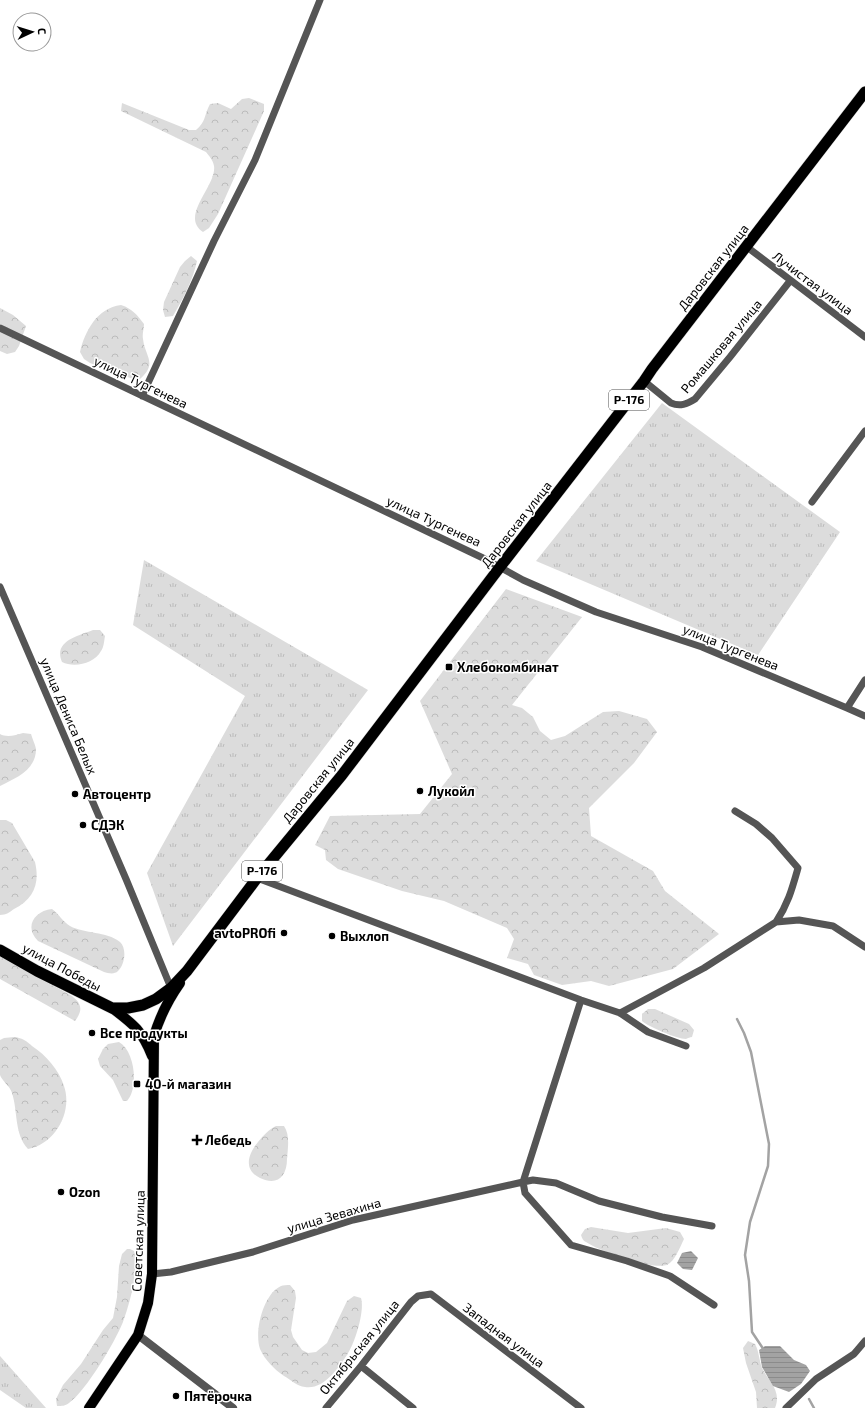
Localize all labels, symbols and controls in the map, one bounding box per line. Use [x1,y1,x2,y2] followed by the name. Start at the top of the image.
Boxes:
[12,12,52,52] north arrow
[36,28,49,35] text: С
[674,221,752,313] street label: Даровская улица
[770,248,856,318] street label: Лучистая улица
[677,296,765,396] street label: Ромашковая улица
[92,352,190,412] street label: улица Тургенева
[609,390,649,410] road number: Р-176
[477,478,555,570] street label: Даровская улица
[384,492,484,550] street label: улица Тургенева
[681,620,781,674] street label: улица Тургенева
[37,655,101,777] street label: улица Дениса Белых
[457,659,559,675] place label: Хлебокомбинат
[444,662,454,672] marker: Хлебокомбинат
[279,734,357,826] street label: Даровская улица
[428,783,475,799] place label: Лукойл
[83,786,151,802] place label: Автоцентр
[415,786,425,796] marker: Лукойл
[70,789,80,799] marker: Автоцентр
[91,817,125,833] place label: СДЭК
[78,820,88,830] marker: СДЭК
[242,861,282,881] road number: Р-176
[214,925,276,941] place label: avtoPROfi
[279,928,289,938] marker: avtoPROfi
[340,928,389,944] place label: Выхлоп
[327,931,337,941] marker: Выхлоп
[20,940,104,994] street label: улица Победы
[100,1025,188,1041] place label: Все продукты
[87,1028,97,1038] marker: Все продукты
[145,1076,231,1092] place label: 40-й магазин
[132,1079,142,1089] marker: 40-й магазин
[205,1132,251,1148] place label: Лебедь
[192,1135,202,1145] marker: Лебедь
[69,1184,100,1200] place label: Ozon
[56,1187,66,1197] marker: Ozon
[128,1190,148,1292] street label: Советская улица
[285,1194,383,1236] street label: улица Зевахина
[316,1296,402,1398] street label: Октябрьская улица
[460,1299,548,1371] street label: Западная улица
[184,1388,252,1404] place label: Пятёрочка
[171,1391,181,1401] marker: Пятёрочка

